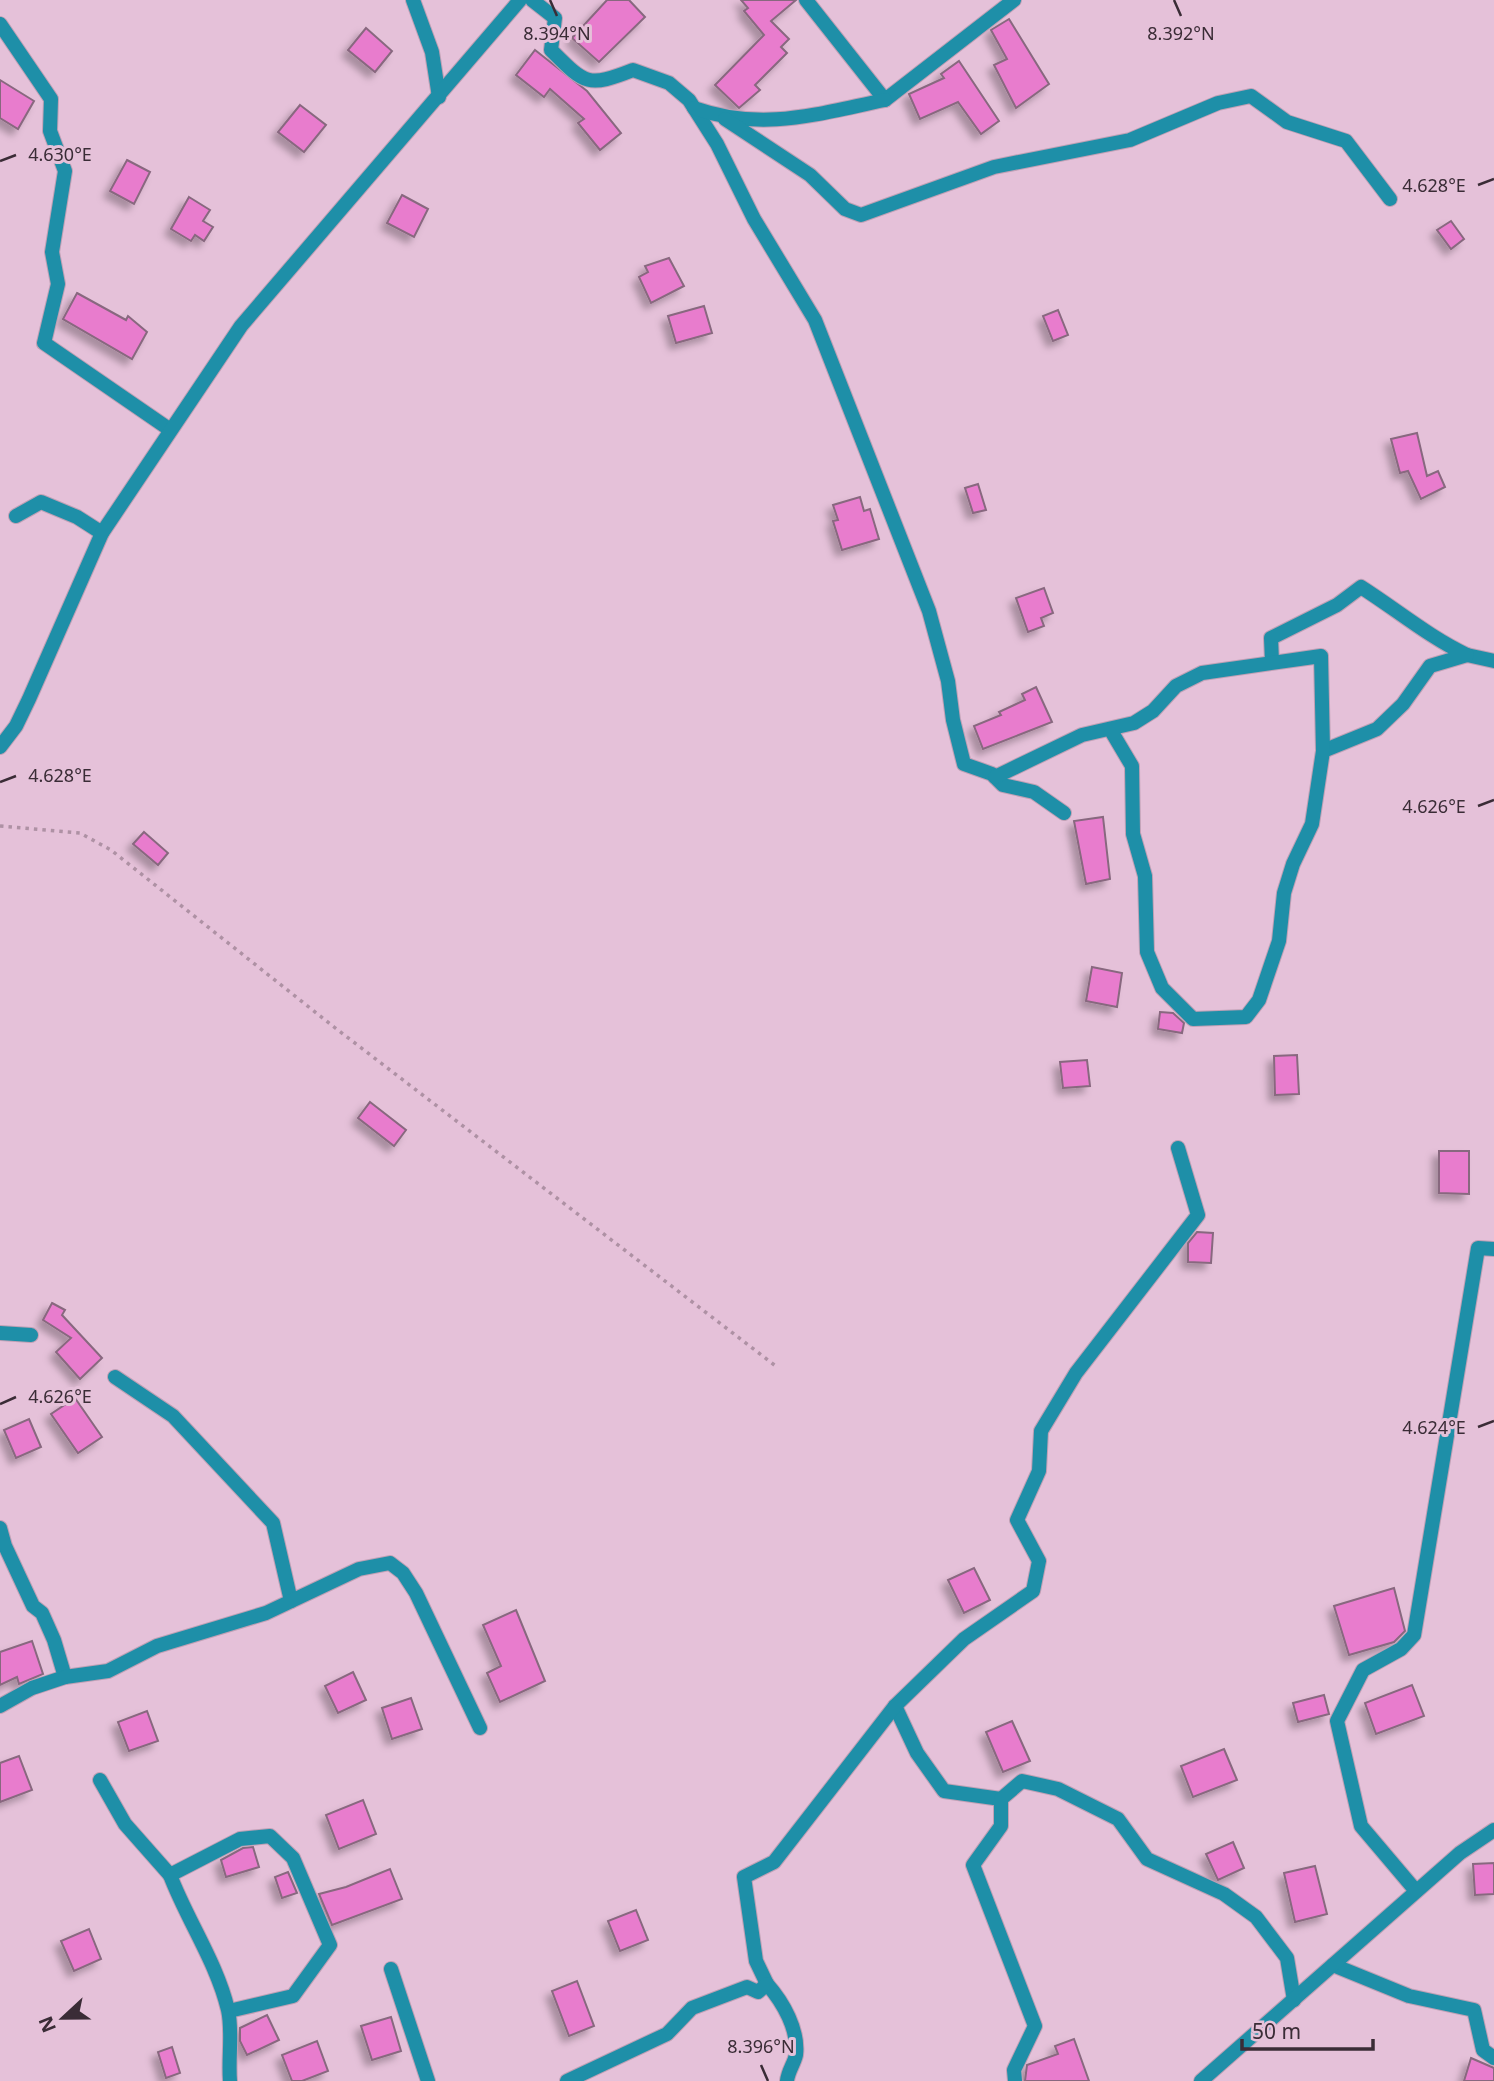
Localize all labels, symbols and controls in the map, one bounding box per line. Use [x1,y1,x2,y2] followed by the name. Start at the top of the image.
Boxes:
[523,21,591,45] text: 8.394°N
[1147,21,1215,45] text: 8.392°N
[28,142,92,166] text: 4.630°E
[1402,173,1466,197] text: 4.628°E
[28,763,92,787] text: 4.628°E
[1402,794,1466,818] text: 4.626°E
[28,1384,92,1408] text: 4.626°E
[1402,1415,1466,1439] text: 4.624°E
[28,1983,98,2053] north arrow
[1242,2008,1373,2052] scale bar
[32,2012,62,2036] text: N
[1252,2017,1301,2045] text: 50 m
[727,2034,795,2058] text: 8.396°N

